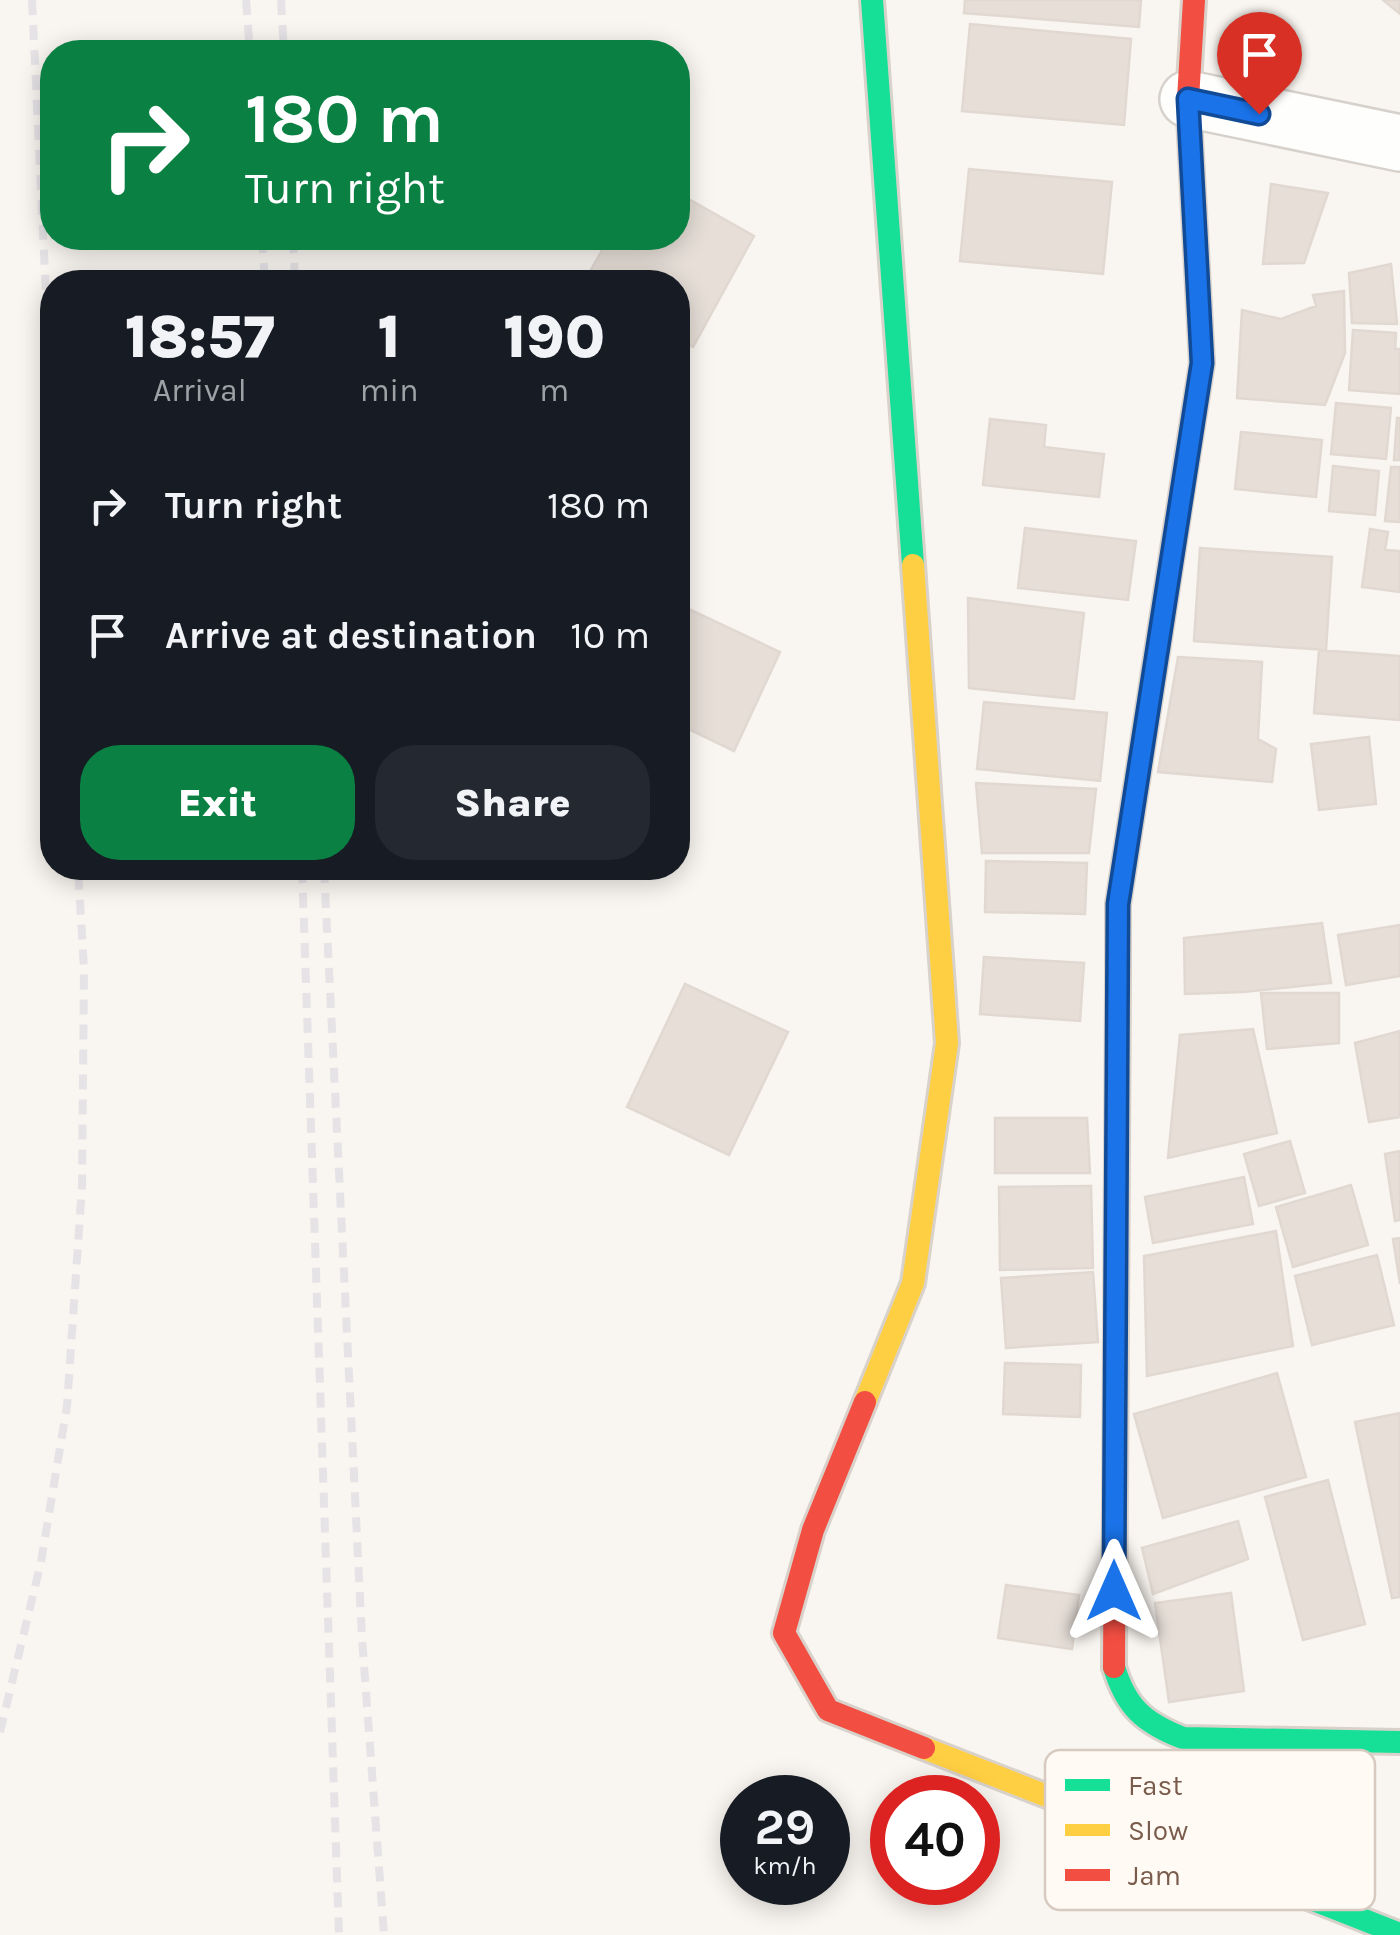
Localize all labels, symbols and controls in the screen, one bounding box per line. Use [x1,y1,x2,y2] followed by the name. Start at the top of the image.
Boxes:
[1217,12,1302,115] pin
[1232,27,1287,82] icon: arrive
[245,78,444,160] text: 180 m
[80,80,210,210] icon: right
[245,162,445,214] text: Turn right
[125,302,275,372] text: 18:57
[378,302,401,372] text: 1
[503,302,605,372] text: 190
[153,372,247,409] text: Arrival
[360,372,418,409] text: min
[539,372,569,409] text: m
[80,478,135,533] icon: right
[165,483,342,528] text: Turn right
[547,483,650,528] text: 180 m
[80,608,135,663] icon: arrive
[165,613,537,658] text: Arrive at destination
[570,613,650,658] text: 10 m
[80,745,355,860] button: Exit
[375,745,650,860] button: Share
[1062,1539,1166,1643] position arrow
[1045,1750,1375,1910] legend
[1128,1769,1183,1802] text: Fast
[870,1775,1000,1905] speed limit sign: 40
[755,1798,815,1857] text: 29
[1128,1814,1188,1847] text: Slow
[753,1851,817,1880] text: km/h
[1128,1859,1181,1892] text: Jam

